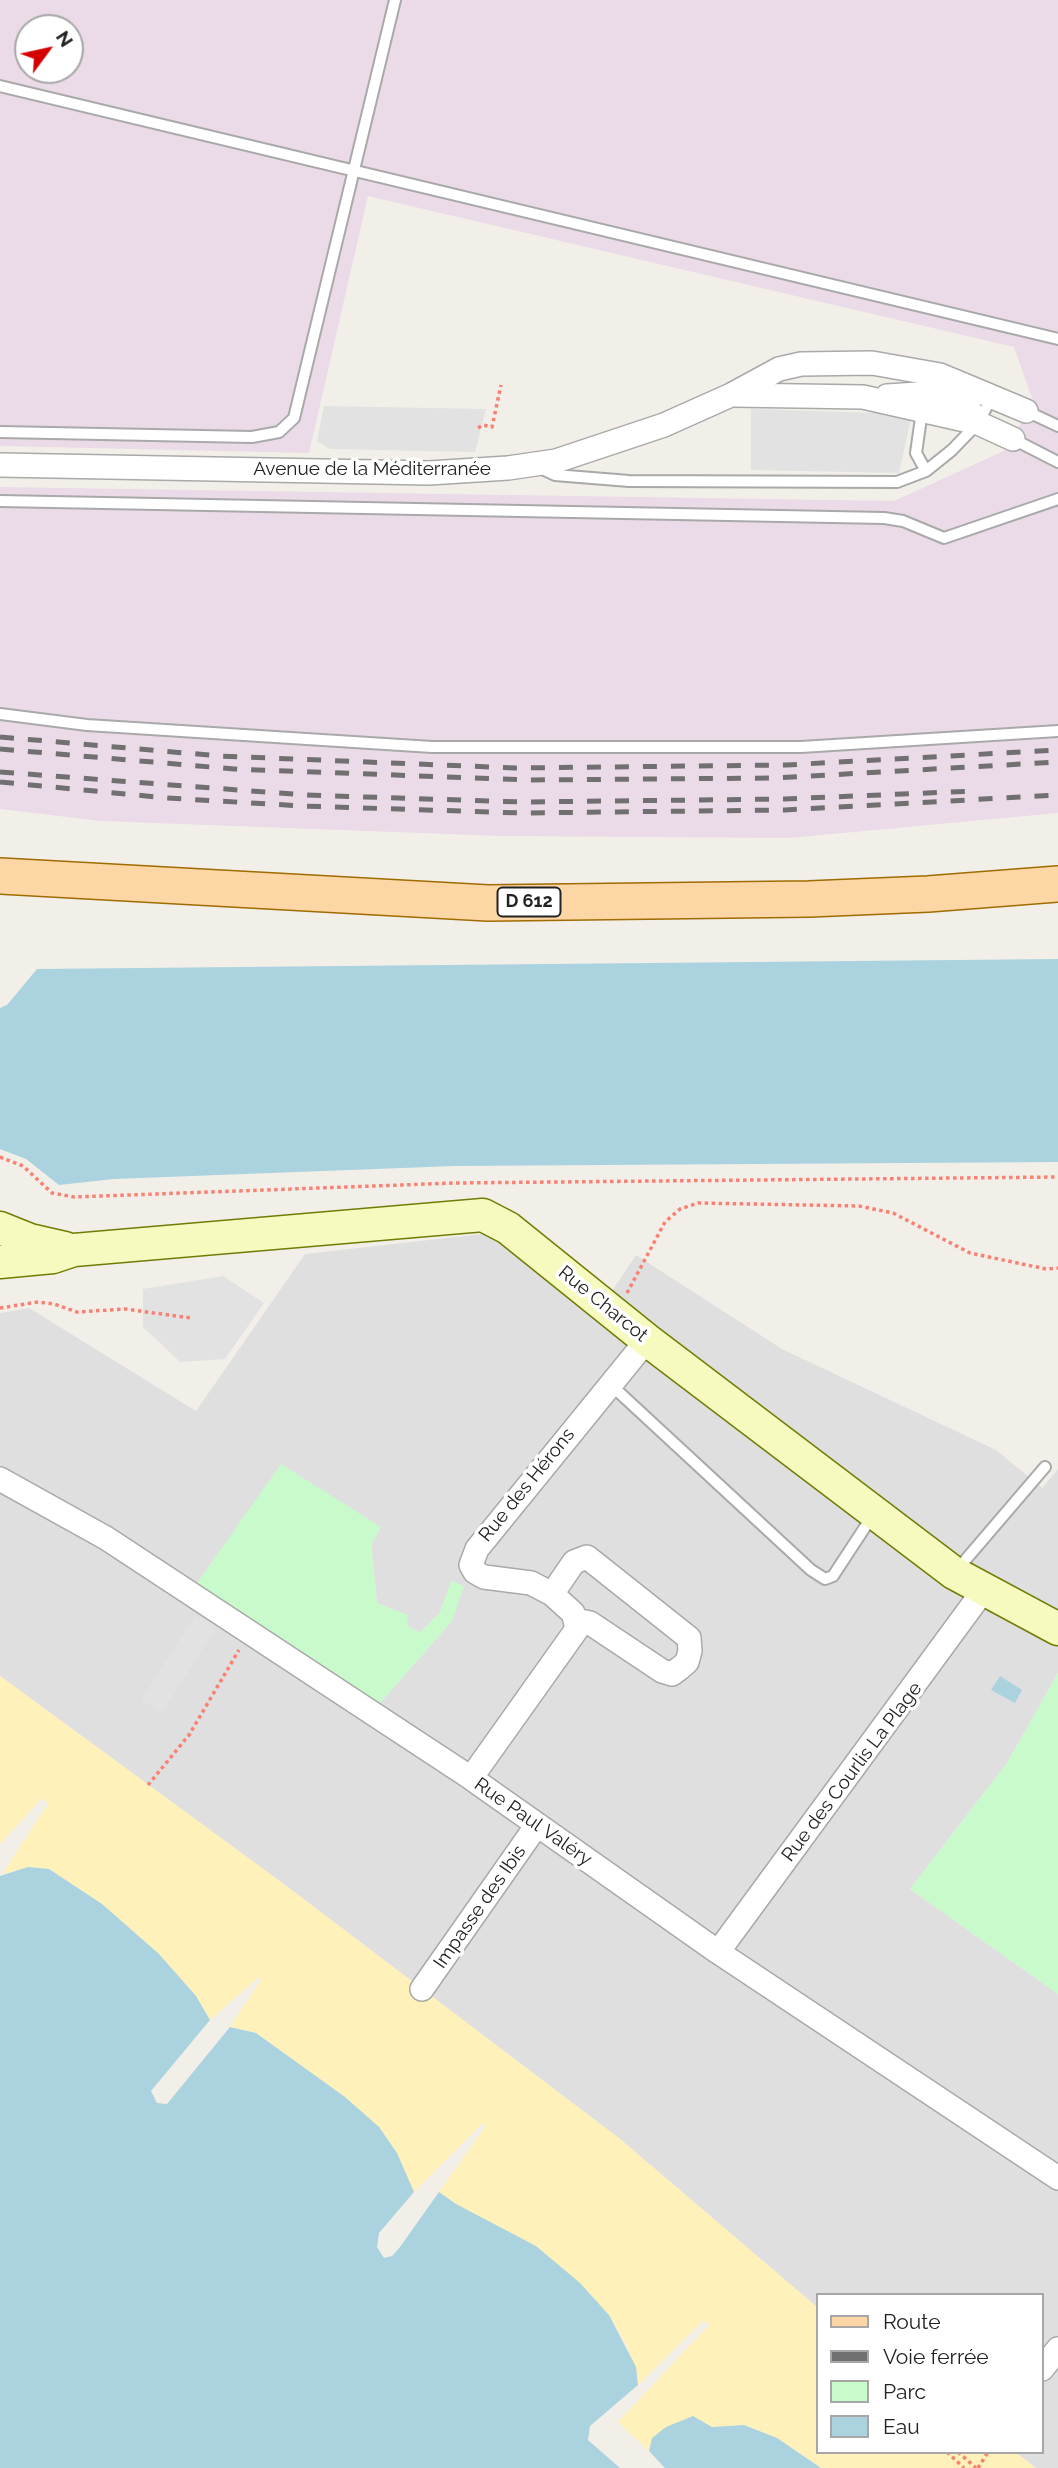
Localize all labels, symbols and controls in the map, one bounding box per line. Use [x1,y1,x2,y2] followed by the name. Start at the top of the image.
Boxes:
[14,14,84,84] north arrow
[52,27,78,51] text: N
[253,458,491,480] street label: Avenue de la Méditerranée
[498,888,560,917] road number: D 612
[554,1261,652,1347] street label: Rue Charcot
[474,1424,580,1546] street label: Rue des Hérons
[777,1678,927,1866] street label: Rue des Courlis La Plage
[470,1773,596,1871] street label: Rue Paul Valéry
[429,1841,531,1973] street label: Impasse des Ibis
[816,2293,1044,2454] legend
[883,2309,941,2334] text: Route
[883,2344,989,2369] text: Voie ferrée
[883,2379,926,2404] text: Parc
[883,2414,920,2439] text: Eau

